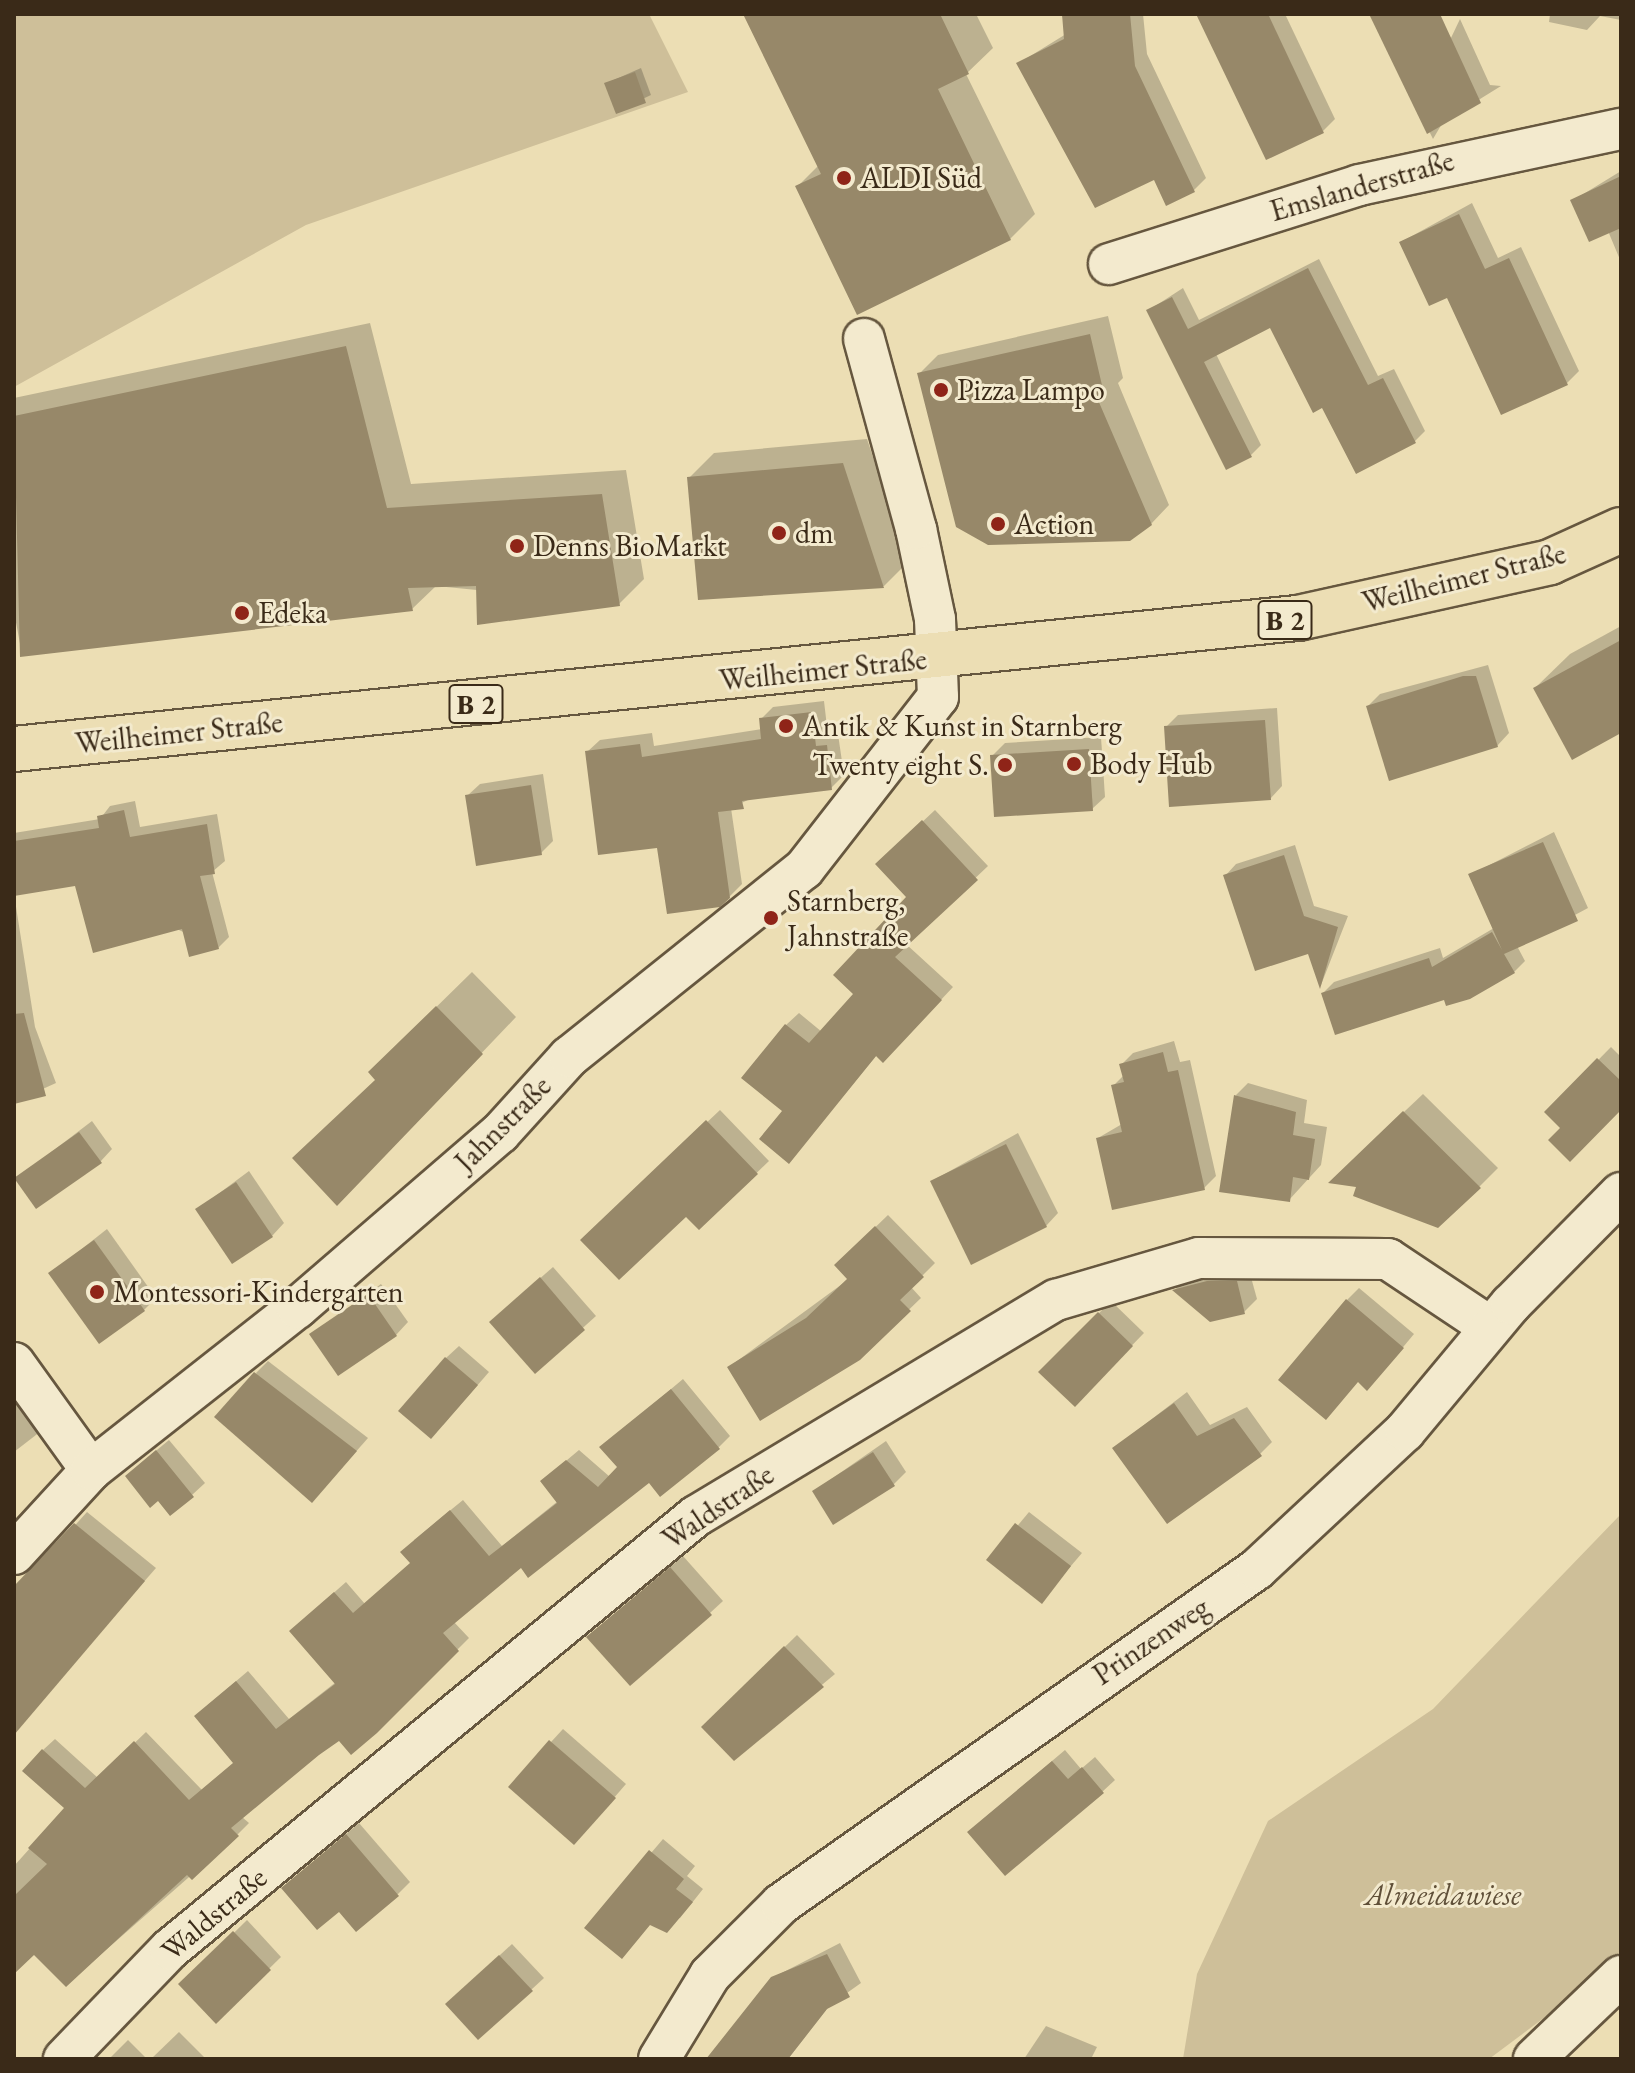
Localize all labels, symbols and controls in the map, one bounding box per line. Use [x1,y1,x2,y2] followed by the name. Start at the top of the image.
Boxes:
[1266,143,1458,229] street label: Emslanderstraße
[860,160,982,196] place label: ALDI Süd
[835,169,853,187] marker: ALDI Süd
[957,372,1105,408] place label: Pizza Lampo
[932,381,950,399] marker: Pizza Lampo
[1014,506,1094,542] place label: Action
[795,515,834,551] place label: dm
[989,515,1007,533] marker: Action
[770,524,788,542] marker: dm
[533,528,726,564] place label: Denns BioMarkt
[1359,535,1569,621] street label: Weilheimer Straße
[508,537,526,555] marker: Denns BioMarkt
[258,595,327,631] place label: Edeka
[1257,596,1313,644] road number: B 2
[233,604,251,622] marker: Edeka
[717,641,929,699] street label: Weilheimer Straße
[448,680,504,728] road number: B 2
[73,704,285,762] street label: Weilheimer Straße
[802,708,1122,744] place label: Antik & Kunst in Starnberg
[777,717,795,735] marker: Antik & Kunst in Starnberg
[1090,746,1212,782] place label: Body Hub
[812,747,989,783] place label: Twenty eight S.
[1065,755,1083,773] marker: Body Hub
[996,756,1014,774] marker: Twenty eight S.
[787,883,908,954] place label: Starnberg, Jahnstraße
[762,909,780,927] marker: Starnberg, Jahnstraße
[447,1068,559,1180] street label: Jahnstraße
[113,1274,404,1310] place label: Montessori-Kindergarten
[88,1283,106,1301] marker: Montessori-Kindergarten
[655,1457,781,1557] street label: Waldstraße
[1086,1589,1216,1693] street label: Prinzenweg
[154,1859,274,1969] street label: Waldstraße
[1365,1877,1521,1913] park label: Almeidawiese

